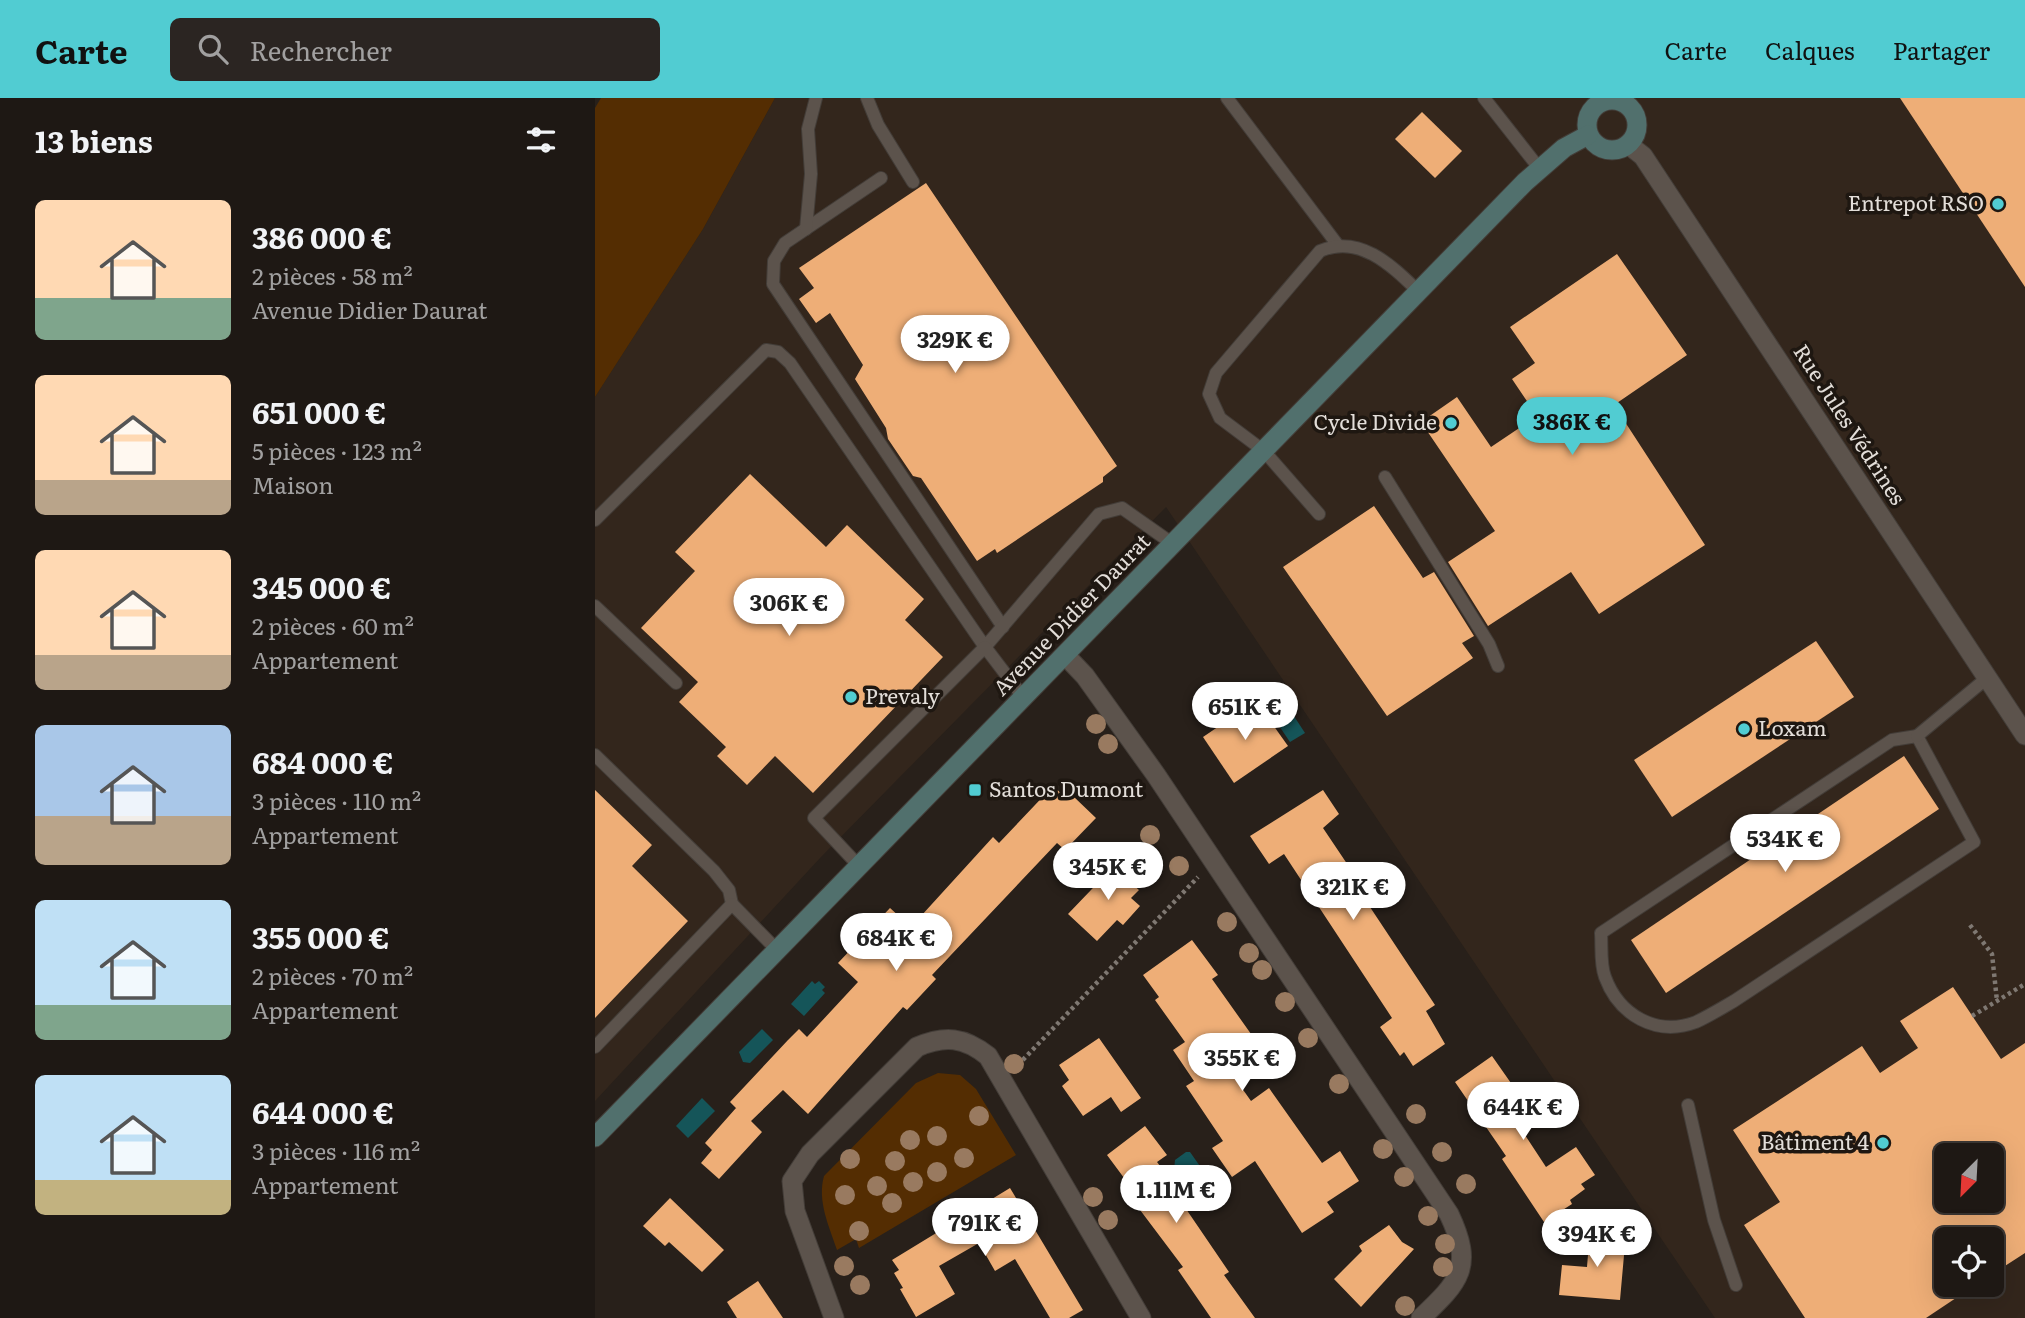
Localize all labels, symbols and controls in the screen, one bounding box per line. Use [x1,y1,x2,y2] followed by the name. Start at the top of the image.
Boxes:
[170,18,660,81] search box
[35,25,128,74] text: Carte
[194,30,232,68] icon: search
[250,30,392,69] text: Rechercher
[1664,32,1727,67] text: Carte
[1765,32,1855,67] text: Calques
[1893,32,1990,67] text: Partager
[35,118,153,162] text: 13 biens
[522,121,560,159] icon: filters
[1848,186,1984,217] place label: Entrepot RSO
[1990,196,2006,212] marker: Entrepot RSO
[252,214,392,258] text: 386 000 €
[91,228,175,312] icon: home
[252,258,413,292] text: 2 pièces · 58 m²
[252,292,487,326] text: Avenue Didier Daurat
[898,316,1012,375] pin: 329K €
[917,321,993,355] text: 329K €
[1787,337,1915,510] street label: Rue Jules Védrines
[252,389,386,433] text: 651 000 €
[1515,398,1629,457] pin: 386K €
[91,403,175,487] icon: home
[1533,403,1611,437] text: 386K €
[1313,405,1437,436] place label: Cycle Divide
[1443,415,1459,431] marker: Cycle Divide
[252,433,422,467] text: 5 pièces · 123 m²
[252,467,334,501] text: Maison
[984,525,1156,701] street label: Avenue Didier Daurat
[252,564,391,608] text: 345 000 €
[91,578,175,662] icon: home
[732,578,846,638] pin: 306K €
[749,584,829,618] text: 306K €
[252,608,414,642] text: 2 pièces · 60 m²
[252,642,398,676] text: Appartement
[865,679,941,710] place label: Prevaly
[1188,682,1302,742] pin: 651K €
[1208,688,1282,722] text: 651K €
[843,689,859,705] marker: Prevaly
[1758,711,1827,742] place label: Loxam
[1736,721,1752,737] marker: Loxam
[252,739,394,783] text: 684 000 €
[91,753,175,837] icon: home
[989,772,1144,803] place label: Santos Dumont
[967,782,983,798] marker: Santos Dumont
[252,783,421,817] text: 3 pièces · 110 m²
[1728,814,1842,874] pin: 534K €
[252,817,398,851] text: Appartement
[1746,820,1824,854] text: 534K €
[1051,842,1165,902] pin: 345K €
[1069,848,1147,882] text: 345K €
[1296,862,1410,922] pin: 321K €
[1317,868,1389,902] text: 321K €
[252,914,390,958] text: 355 000 €
[839,914,953,973] pin: 684K €
[856,919,936,953] text: 684K €
[91,928,175,1012] icon: home
[252,958,413,992] text: 2 pièces · 70 m²
[252,992,398,1026] text: Appartement
[1185,1034,1299,1093] pin: 355K €
[1204,1039,1280,1073] text: 355K €
[1466,1082,1580,1142] pin: 644K €
[1483,1088,1563,1122] text: 644K €
[252,1089,394,1133] text: 644 000 €
[91,1103,175,1187] icon: home
[1761,1125,1869,1156] place label: Bâtiment 4
[252,1133,420,1167] text: 3 pièces · 116 m²
[1875,1135,1891,1151] marker: Bâtiment 4
[1934,1143,2004,1213] north arrow
[1934,1143,2004,1297] map controls
[1111,1166,1241,1225] pin: 1.11M €
[252,1167,398,1201] text: Appartement
[1136,1171,1216,1205] text: 1.11M €
[928,1198,1042,1258] pin: 791K €
[948,1204,1022,1238] text: 791K €
[1540,1210,1654,1269] pin: 394K €
[1558,1215,1636,1249] text: 394K €
[1934,1227,2004,1297] button: locate

